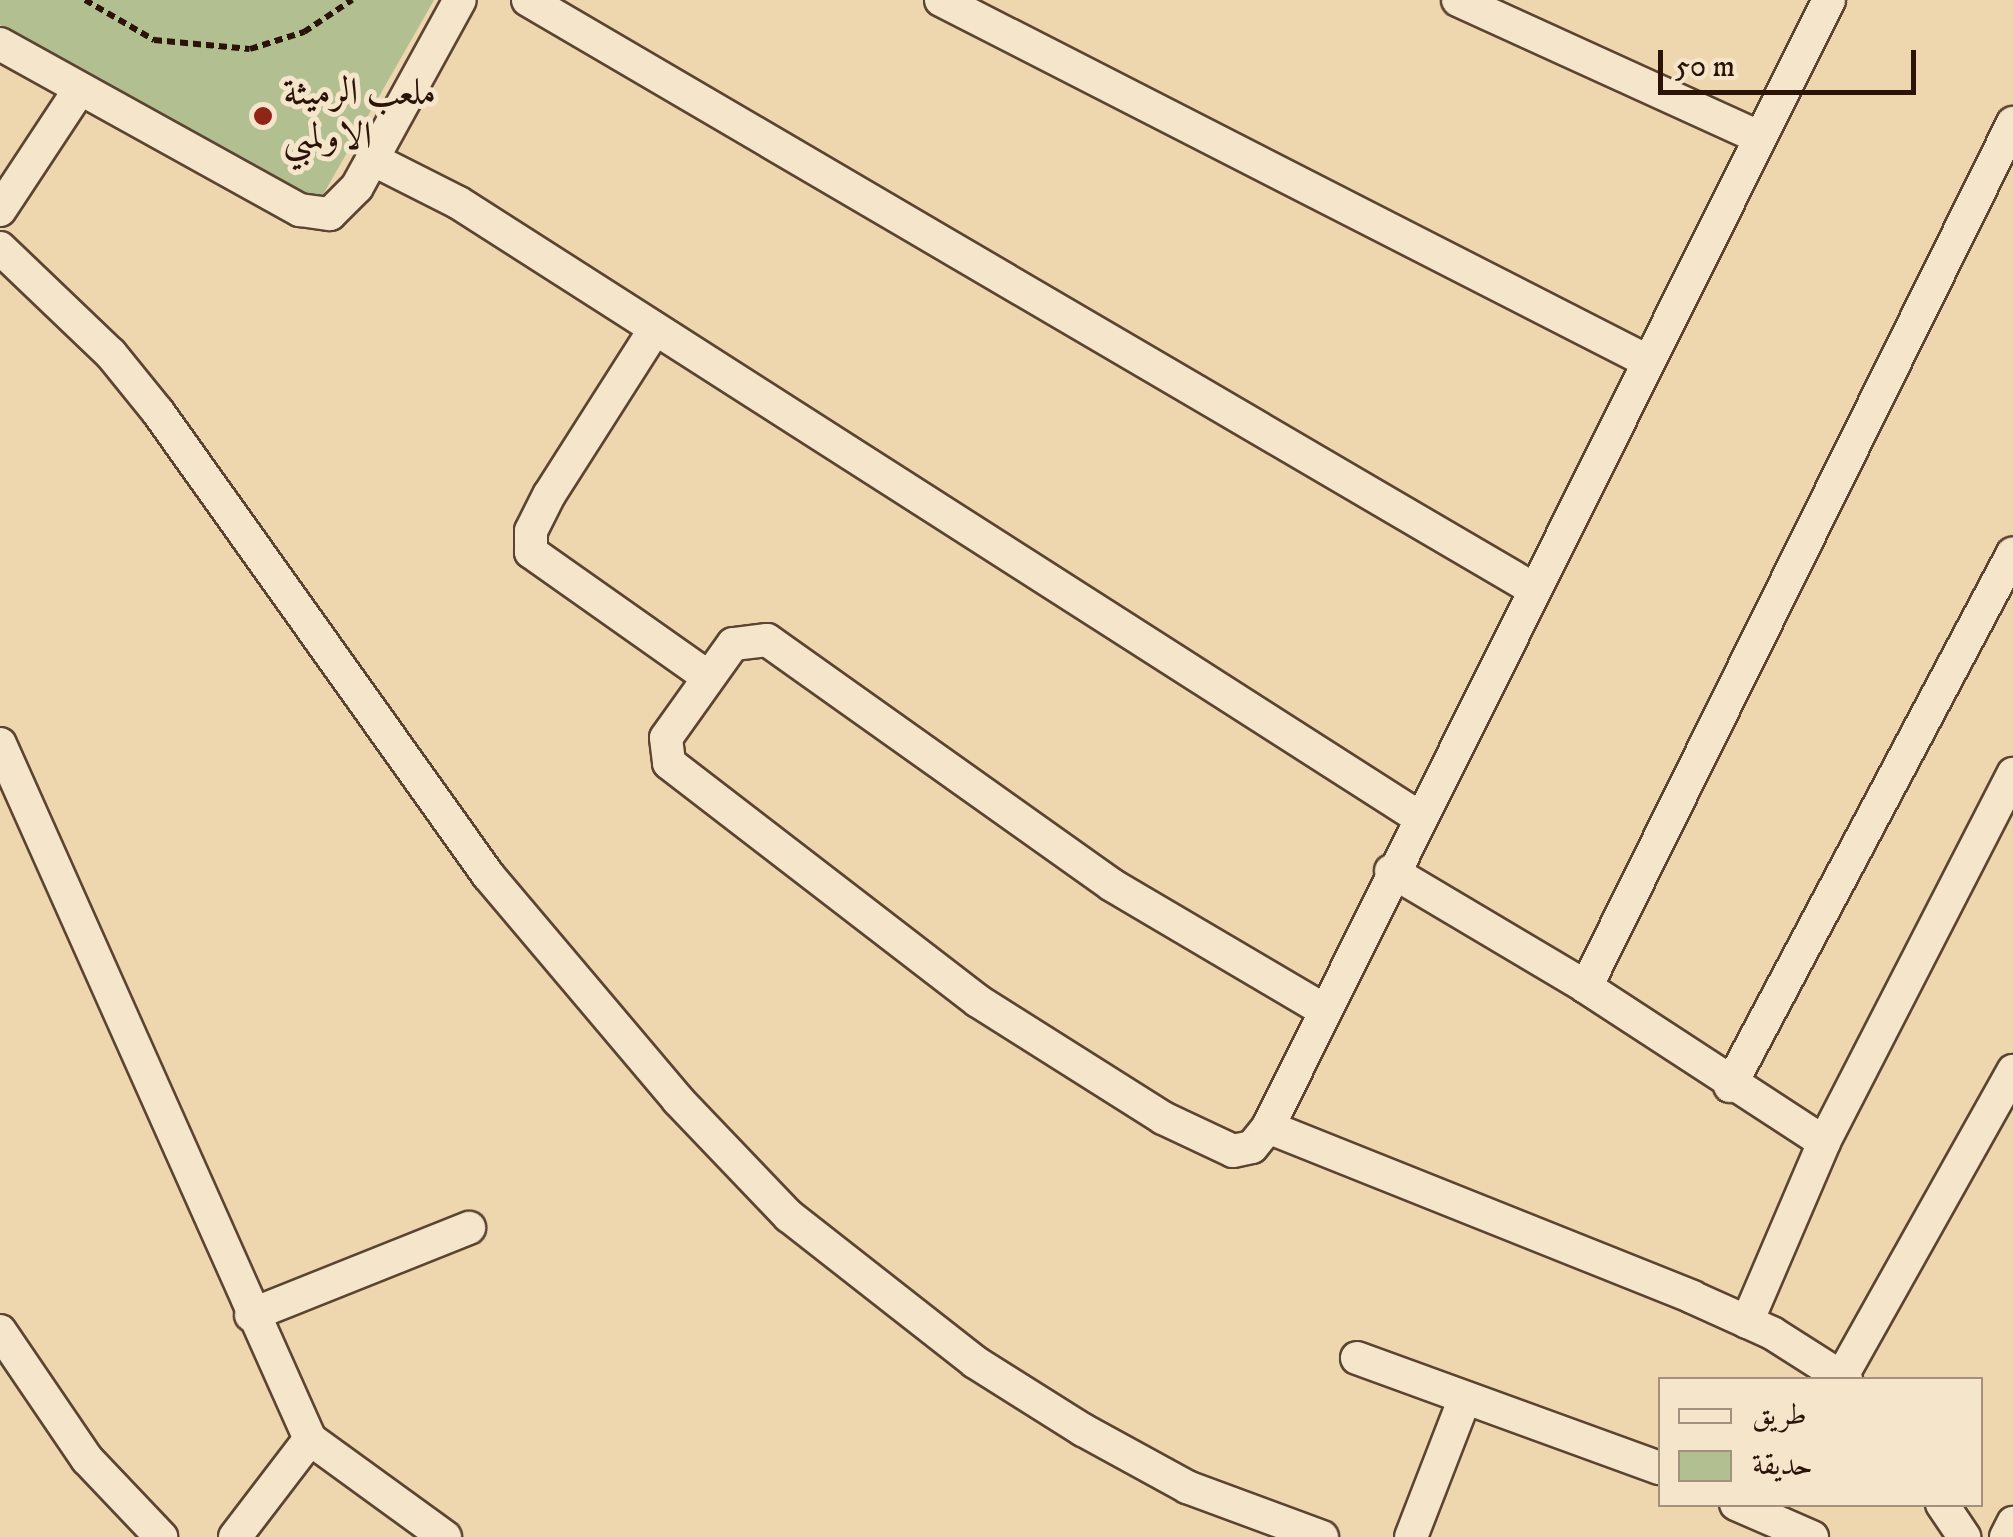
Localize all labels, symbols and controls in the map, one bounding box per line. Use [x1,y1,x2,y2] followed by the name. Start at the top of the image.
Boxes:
[1663,30,1920,92] scale bar
[1675,49,1735,86] text: 50 m
[283,71,436,160] place label: ملعب الرميثة الاولمبي
[252,105,274,127] marker: ملعب الرميثة الاولمبي
[1658,1377,1983,1507] legend
[1752,1397,1807,1434] text: طريق
[1752,1447,1813,1484] text: حديقة

